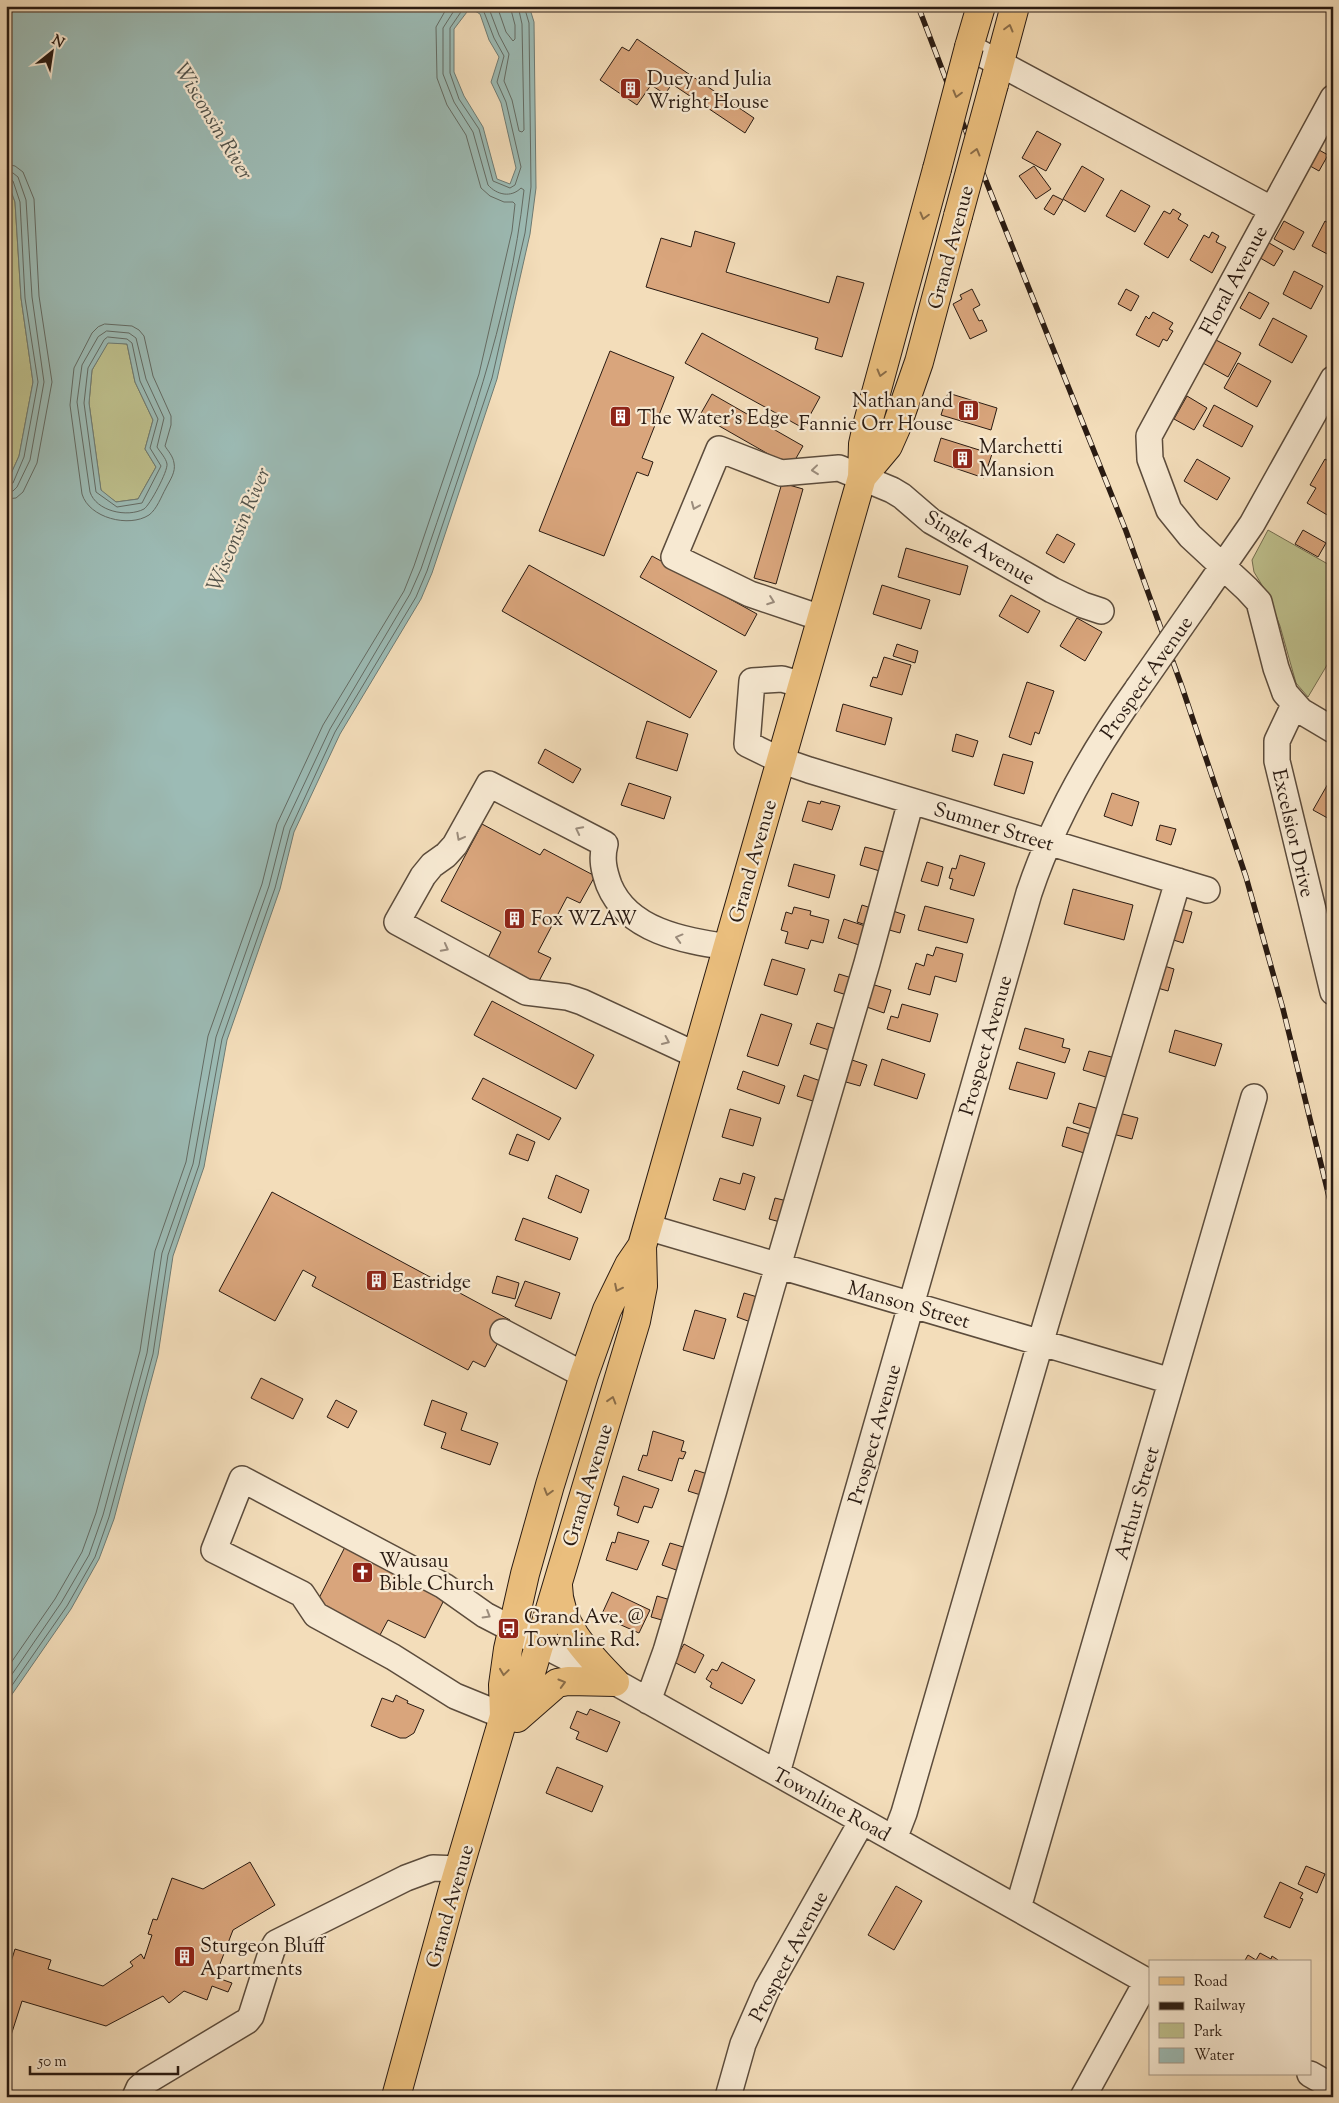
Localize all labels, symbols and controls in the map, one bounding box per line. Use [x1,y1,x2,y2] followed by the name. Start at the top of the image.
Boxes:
[1003,24,1014,33] one-way arrow
[28,28,78,78] north arrow
[48,31,67,54] text: N
[165,58,259,187] water label: Wisconsin River
[647,66,772,118] place label: Duey and Julia Wright House
[619,77,643,101] building icon: Duey and Julia Wright House
[952,89,963,98] one-way arrow
[970,149,980,157] one-way arrow
[922,183,983,313] street label: Grand Avenue
[920,212,930,220] one-way arrow
[1194,221,1276,341] street label: Floral Avenue
[877,368,887,376] one-way arrow
[798,388,953,440] place label: Nathan and Fannie Orr House
[957,399,981,423] building icon: Nathan and Fannie Orr House
[609,405,633,429] building icon: The Water's Edge
[637,405,789,434] place label: The Water's Edge
[979,434,1063,486] place label: Marchetti Mansion
[951,446,975,470] building icon: Marchetti Mansion
[200,463,280,596] water label: Wisconsin River
[810,464,818,475] one-way arrow
[691,501,702,510] one-way arrow
[918,505,1040,594] street label: Single Avenue
[766,595,775,605] one-way arrow
[1095,611,1201,746] street label: Prospect Avenue
[1263,766,1320,901] street label: Excelsior Drive
[930,796,1057,860] street label: Sumner Street
[723,797,786,927] street label: Grand Avenue
[575,826,584,836] one-way arrow
[456,832,466,841] one-way arrow
[503,906,527,930] building icon: Fox WZAW
[531,906,637,935] place label: Fox WZAW
[675,933,683,943] one-way arrow
[440,942,449,952] one-way arrow
[954,972,1021,1119] street label: Prospect Avenue
[661,1035,670,1045] one-way arrow
[364,1269,388,1293] building icon: Eastridge
[392,1269,471,1298] place label: Eastridge
[844,1275,973,1338] street label: Manson Street
[614,1282,624,1291] one-way arrow
[843,1361,910,1508] street label: Prospect Avenue
[607,1397,617,1405] one-way arrow
[557,1421,622,1551] street label: Grand Avenue
[1108,1443,1168,1564] street label: Arthur Street
[543,1487,553,1495] one-way arrow
[379,1548,495,1600] place label: Wausau Bible Church
[351,1560,375,1584] church icon: Wausau Bible Church
[524,1604,644,1656] place label: Grand Ave. @ Townline Rd.
[482,1609,491,1619] one-way arrow
[496,1616,520,1640] bus stop icon: Grand Ave. @ Townline Rd.
[500,1668,510,1677] one-way arrow
[558,1678,566,1689] one-way arrow
[767,1762,895,1851] street label: Townline Road
[420,1842,483,1972] street label: Grand Avenue
[743,1887,837,2028] street label: Prospect Avenue
[200,1933,326,1985] place label: Sturgeon Bluff Apartments
[172,1945,196,1969] building icon: Sturgeon Bluff Apartments
[1149,1960,1312,2076] legend
[1194,1972,1228,1993] text: Road
[1194,1996,1246,2017] text: Railway
[1194,2022,1223,2043] text: Park
[30,2043,178,2075] scale bar
[1194,2046,1235,2067] text: Water
[37,2052,67,2073] text: 50 m

